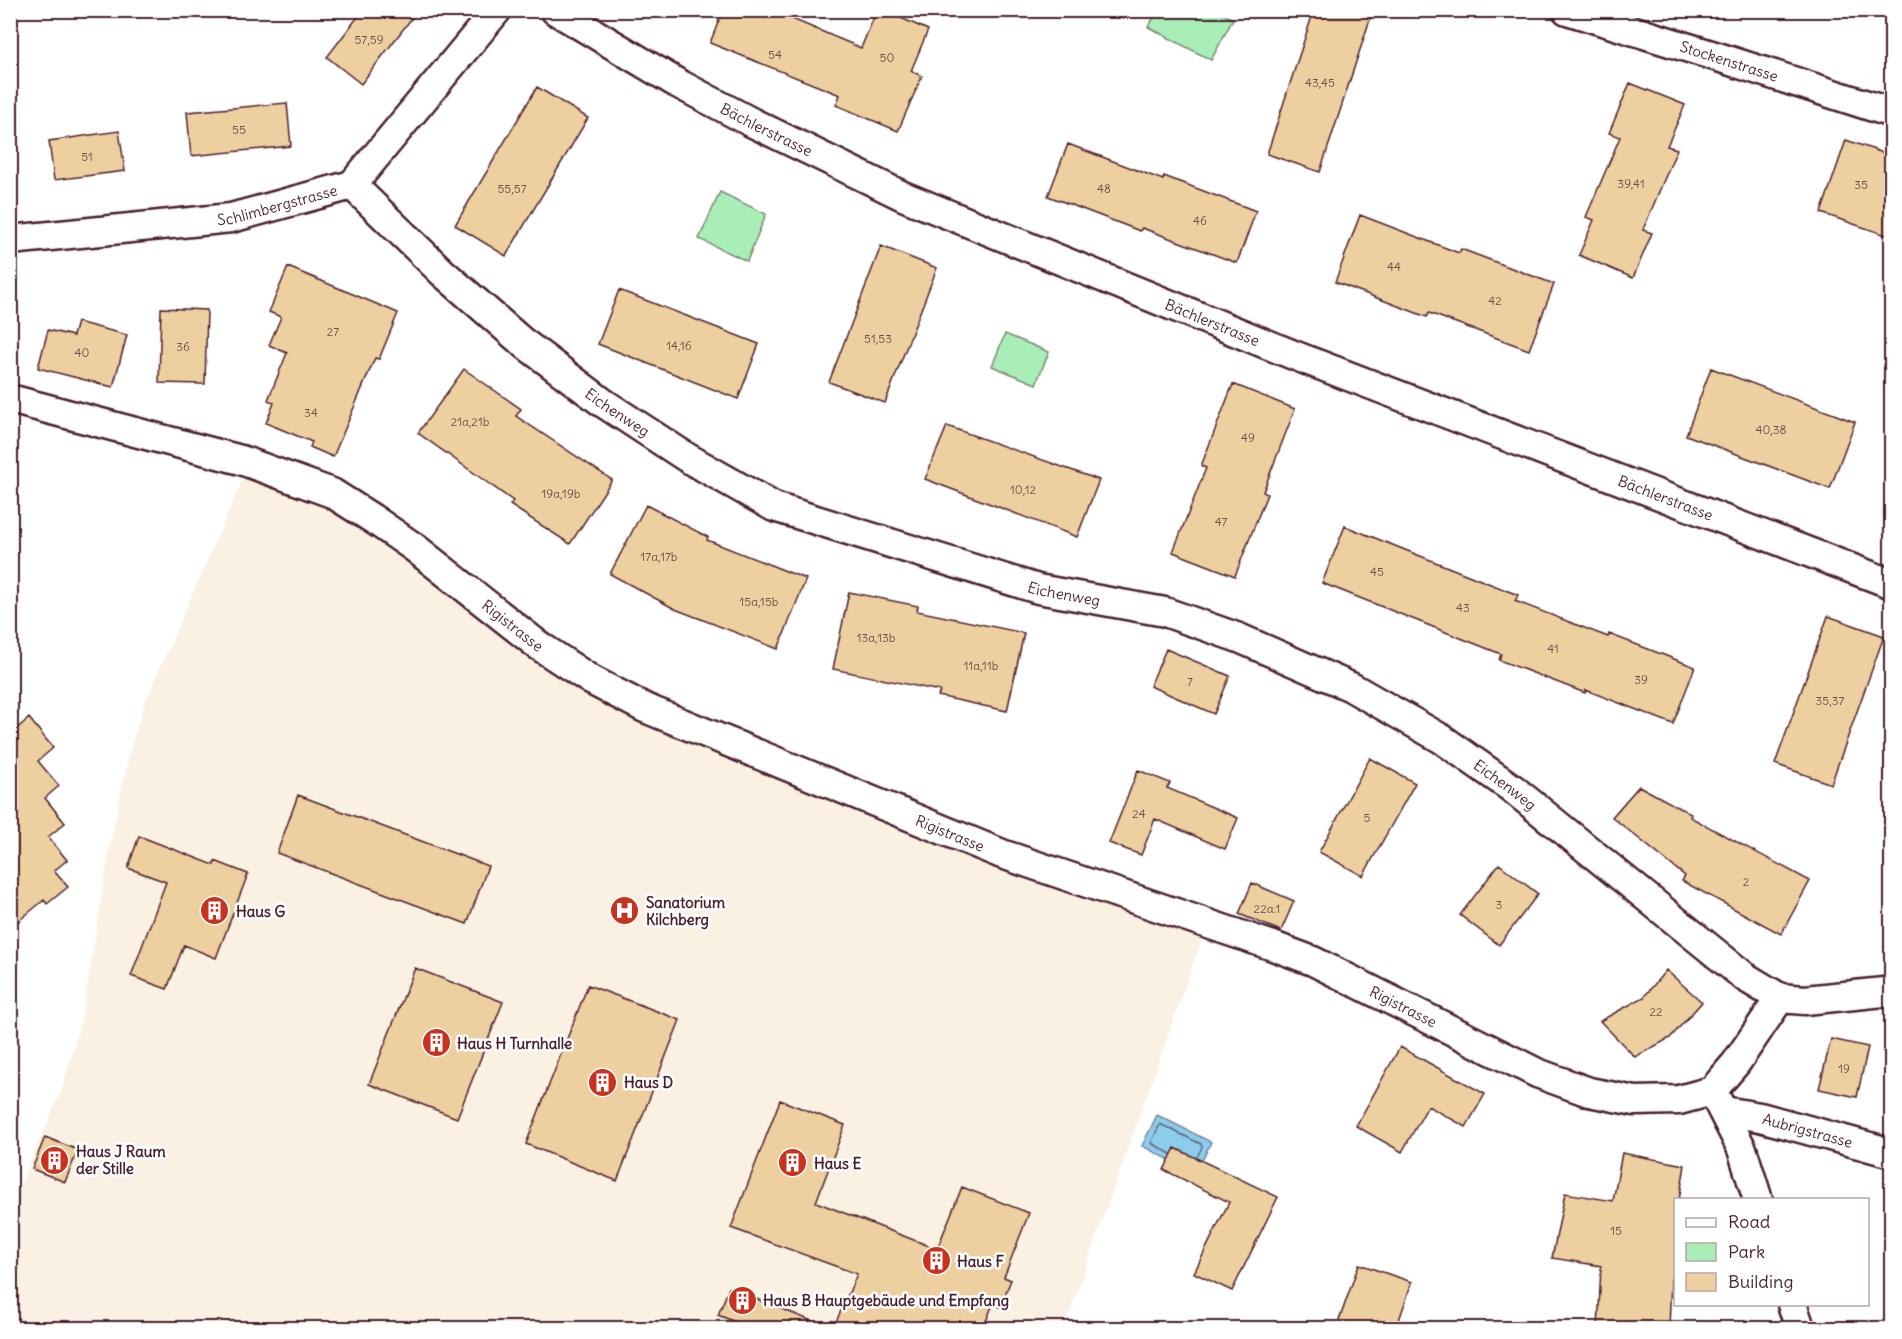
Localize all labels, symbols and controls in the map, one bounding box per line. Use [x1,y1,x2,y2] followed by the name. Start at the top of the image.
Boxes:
[354,32,384,47] house number: 57,59
[1678,36,1781,85] street label: Stockenstrasse
[768,47,782,62] house number: 54
[880,50,895,65] house number: 50
[1305,75,1335,90] house number: 43,45
[717,98,816,160] street label: Bächlerstrasse
[232,122,246,137] house number: 55
[81,149,93,164] house number: 51
[1617,176,1645,191] house number: 39,41
[1854,177,1868,192] house number: 35
[216,180,339,229] street label: Schlimbergstrasse
[497,181,527,196] house number: 55,57
[1097,181,1111,196] house number: 48
[1193,213,1207,228] house number: 46
[1387,259,1401,274] house number: 44
[1488,293,1502,308] house number: 42
[1162,294,1263,350] street label: Bächlerstrasse
[327,324,339,339] house number: 27
[864,331,892,346] house number: 51,53
[666,338,692,353] house number: 14,16
[176,339,190,354] house number: 36
[75,345,90,360] house number: 40
[582,383,653,440] street label: Eichenweg
[304,405,318,420] house number: 34
[451,414,490,429] house number: 21a,21b
[1755,422,1787,437] house number: 40,38
[1241,430,1255,445] house number: 49
[1615,471,1716,524] street label: Bächlerstrasse
[1010,482,1036,497] house number: 10,12
[542,486,581,501] house number: 19a,19b
[1215,514,1227,529] house number: 47
[641,549,678,564] house number: 17a,17b
[1370,564,1384,579] house number: 45
[1025,577,1102,610] street label: Eichenweg
[740,594,779,609] house number: 15a,15b
[478,595,547,655] street label: Rigistrasse
[1456,600,1470,615] house number: 43
[857,630,896,645] house number: 13a,13b
[1547,641,1559,656] house number: 41
[964,658,999,673] house number: 11a,11b
[1634,672,1648,687] house number: 39
[1187,674,1193,689] house number: 7
[1816,693,1845,708] house number: 35,37
[1470,755,1541,814] street label: Eichenweg
[1132,806,1146,821] house number: 24
[913,810,987,855] street label: Rigistrasse
[1364,810,1371,825] house number: 5
[1743,874,1750,889] house number: 2
[646,893,725,930] place label: Sanatorium Kilchberg
[199,895,231,927] building icon: Haus G
[609,895,641,927] hospital icon: Sanatorium Kilchberg
[1496,897,1503,912] house number: 3
[1254,901,1280,916] house number: 22a.1
[236,902,285,921] place label: Haus G
[1367,981,1440,1031] street label: Rigistrasse
[1649,1004,1663,1019] house number: 22
[420,1027,452,1059] building icon: Haus H Turnhalle
[457,1034,572,1053] place label: Haus H Turnhalle
[1838,1061,1850,1076] house number: 19
[587,1066,619,1098] building icon: Haus D
[624,1073,673,1092] place label: Haus D
[1761,1109,1855,1151] street label: Aubrigstrasse
[76,1142,166,1178] place label: Haus J Raum der Stille
[39,1144,71,1176] building icon: Haus J Raum der Stille
[777,1147,809,1179] building icon: Haus E
[814,1154,861,1173] place label: Haus E
[1674,1198,1869,1306] legend
[1728,1210,1771,1233] text: Road
[1610,1223,1622,1238] house number: 15
[1728,1240,1765,1263] text: Park
[920,1245,952,1277] building icon: Haus F
[957,1252,1004,1271] place label: Haus F
[1728,1270,1793,1293] text: Building
[726,1284,758,1316] building icon: Haus B Hauptgebäude und Empfang
[763,1291,1009,1311] place label: Haus B Hauptgebäude und Empfang

